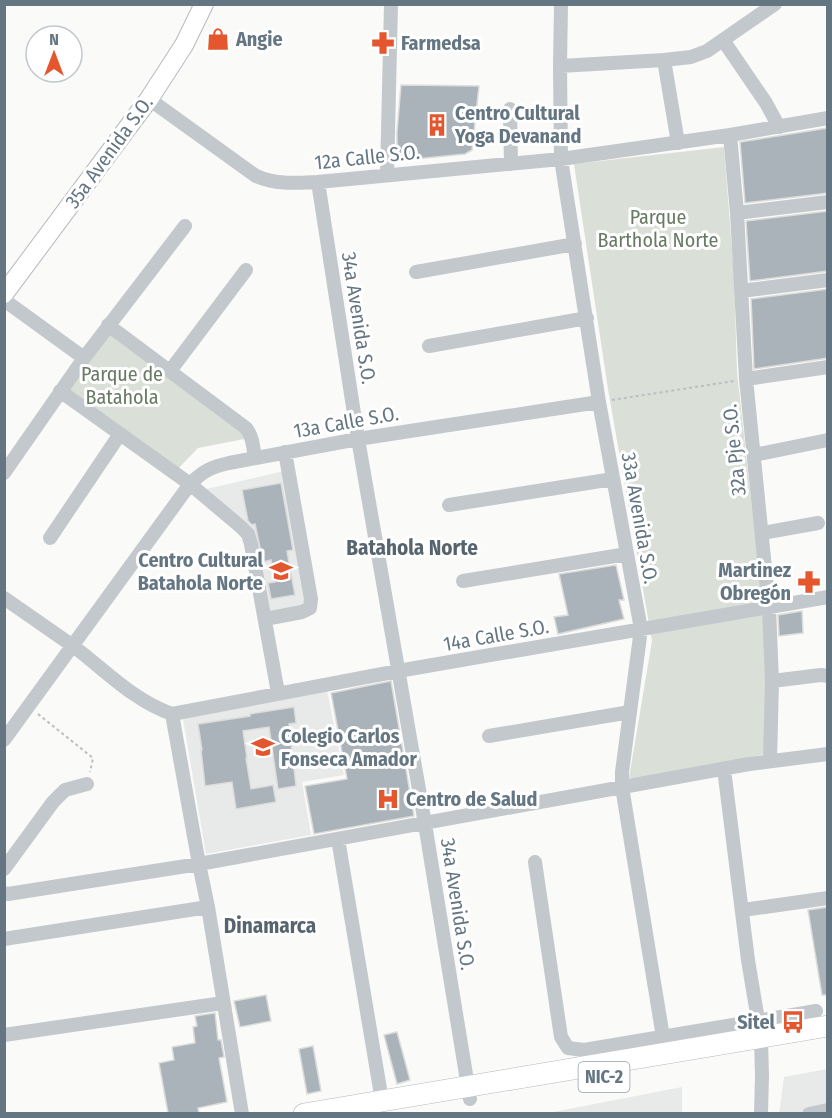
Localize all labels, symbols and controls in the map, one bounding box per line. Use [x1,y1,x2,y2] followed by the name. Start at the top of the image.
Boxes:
[24,24,84,84] north arrow
[205,26,231,52] shop icon: Angie
[235,27,283,51] place label: Angie
[49,30,59,49] text: N
[370,30,396,56] pharmacy icon: Farmedsa
[401,31,481,55] place label: Farmedsa
[60,91,158,213] street label: 35a Avenida S.O.
[454,101,581,148] place label: Centro Cultural Yoga Devanand
[424,112,450,138] building icon: Centro Cultural Yoga Devanand
[313,140,421,174] street label: 12a Calle S.O.
[598,205,718,252] park label: Parque Barthola Norte
[337,250,381,386] street label: 34a Avenida S.O.
[81,362,163,409] park label: Parque de Batahola
[292,401,400,443] street label: 13a Calle S.O.
[717,403,751,497] street label: 32a Pje S.O.
[617,451,663,585] street label: 33a Avenida S.O.
[346,535,478,561] district label: Batahola Norte
[138,548,264,595] place label: Centro Cultural Batahola Norte
[268,558,294,584] school or university icon: Centro Cultural Batahola Norte
[718,558,792,605] place label: Martinez Obregón
[796,569,822,595] pharmacy icon: Martinez Obregón
[441,614,551,656] street label: 14a Calle S.O.
[281,724,417,771] place label: Colegio Carlos Fonseca Amador
[250,734,276,760] school or university icon: Colegio Carlos Fonseca Amador
[375,786,401,812] hospital icon: Centro de Salud
[406,787,537,811] place label: Centro de Salud
[436,836,480,972] street label: 34a Avenida S.O.
[224,913,316,939] district label: Dinamarca
[780,1009,806,1035] bus stop icon: Sitel
[737,1010,776,1034] place label: Sitel
[578,1062,630,1092] road number: NIC-2

